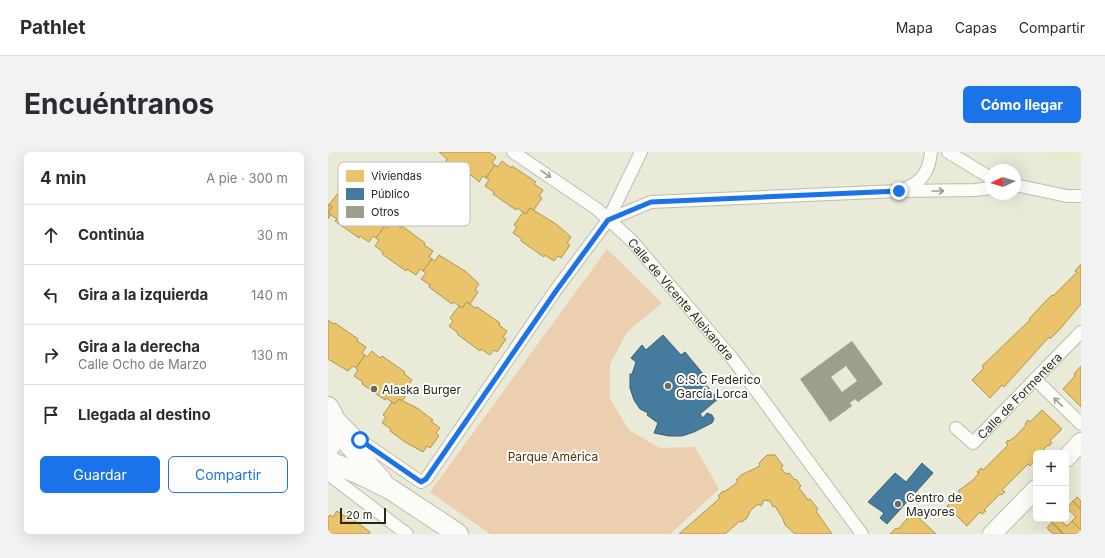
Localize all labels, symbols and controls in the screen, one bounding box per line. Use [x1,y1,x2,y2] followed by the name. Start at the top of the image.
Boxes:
[20,16,85,39] text: Pathlet
[896,19,933,36] text: Mapa
[955,19,997,36] text: Capas
[1019,19,1085,36] text: Compartir
[963,86,1081,123] button: Cómo llegar
[24,87,214,121] text: Encuéntranos
[338,162,470,226] legend
[985,164,1021,200] north arrow
[40,168,86,188] text: 4 min
[371,169,422,183] text: Viviendas
[206,170,288,186] text: A pie · 300 m
[540,170,551,178] one-way arrow
[890,182,908,200] route end
[371,187,410,201] text: Público
[931,187,944,195] one-way arrow
[371,205,400,219] text: Otros
[40,224,62,246] icon: ahead
[78,225,145,244] text: Continúa
[257,227,288,243] text: 30 m
[625,235,738,363] street label: Calle de Vicente Aleixandre
[40,284,62,306] icon: left
[78,285,208,304] text: Gira a la izquierda
[251,287,288,303] text: 140 m
[78,337,200,356] text: Gira a la derecha
[40,344,62,366] icon: right
[251,347,288,363] text: 130 m
[974,349,1065,442] street label: Calle de Formentera
[78,356,207,372] text: Calle Ocho de Marzo
[676,372,761,401] place label: C.S.C Federico García Lorca
[663,381,673,391] marker: C.S.C Federico García Lorca
[382,382,462,397] place label: Alaska Burger
[369,384,379,394] marker: Alaska Burger
[1053,397,1063,407] one-way arrow
[40,404,62,426] icon: arrive
[78,405,211,424] text: Llegada al destino
[351,431,369,449] route start
[508,449,598,464] park label: Parque América
[1033,450,1069,522] map controls
[1033,450,1069,486] button: +
[40,456,160,493] button: Guardar
[168,456,288,493] button: Compartir
[1033,486,1069,522] button: −
[906,490,962,519] place label: Centro de Mayores
[893,499,903,509] marker: Centro de Mayores
[340,506,386,525] scale bar
[346,508,372,522] text: 20 m

